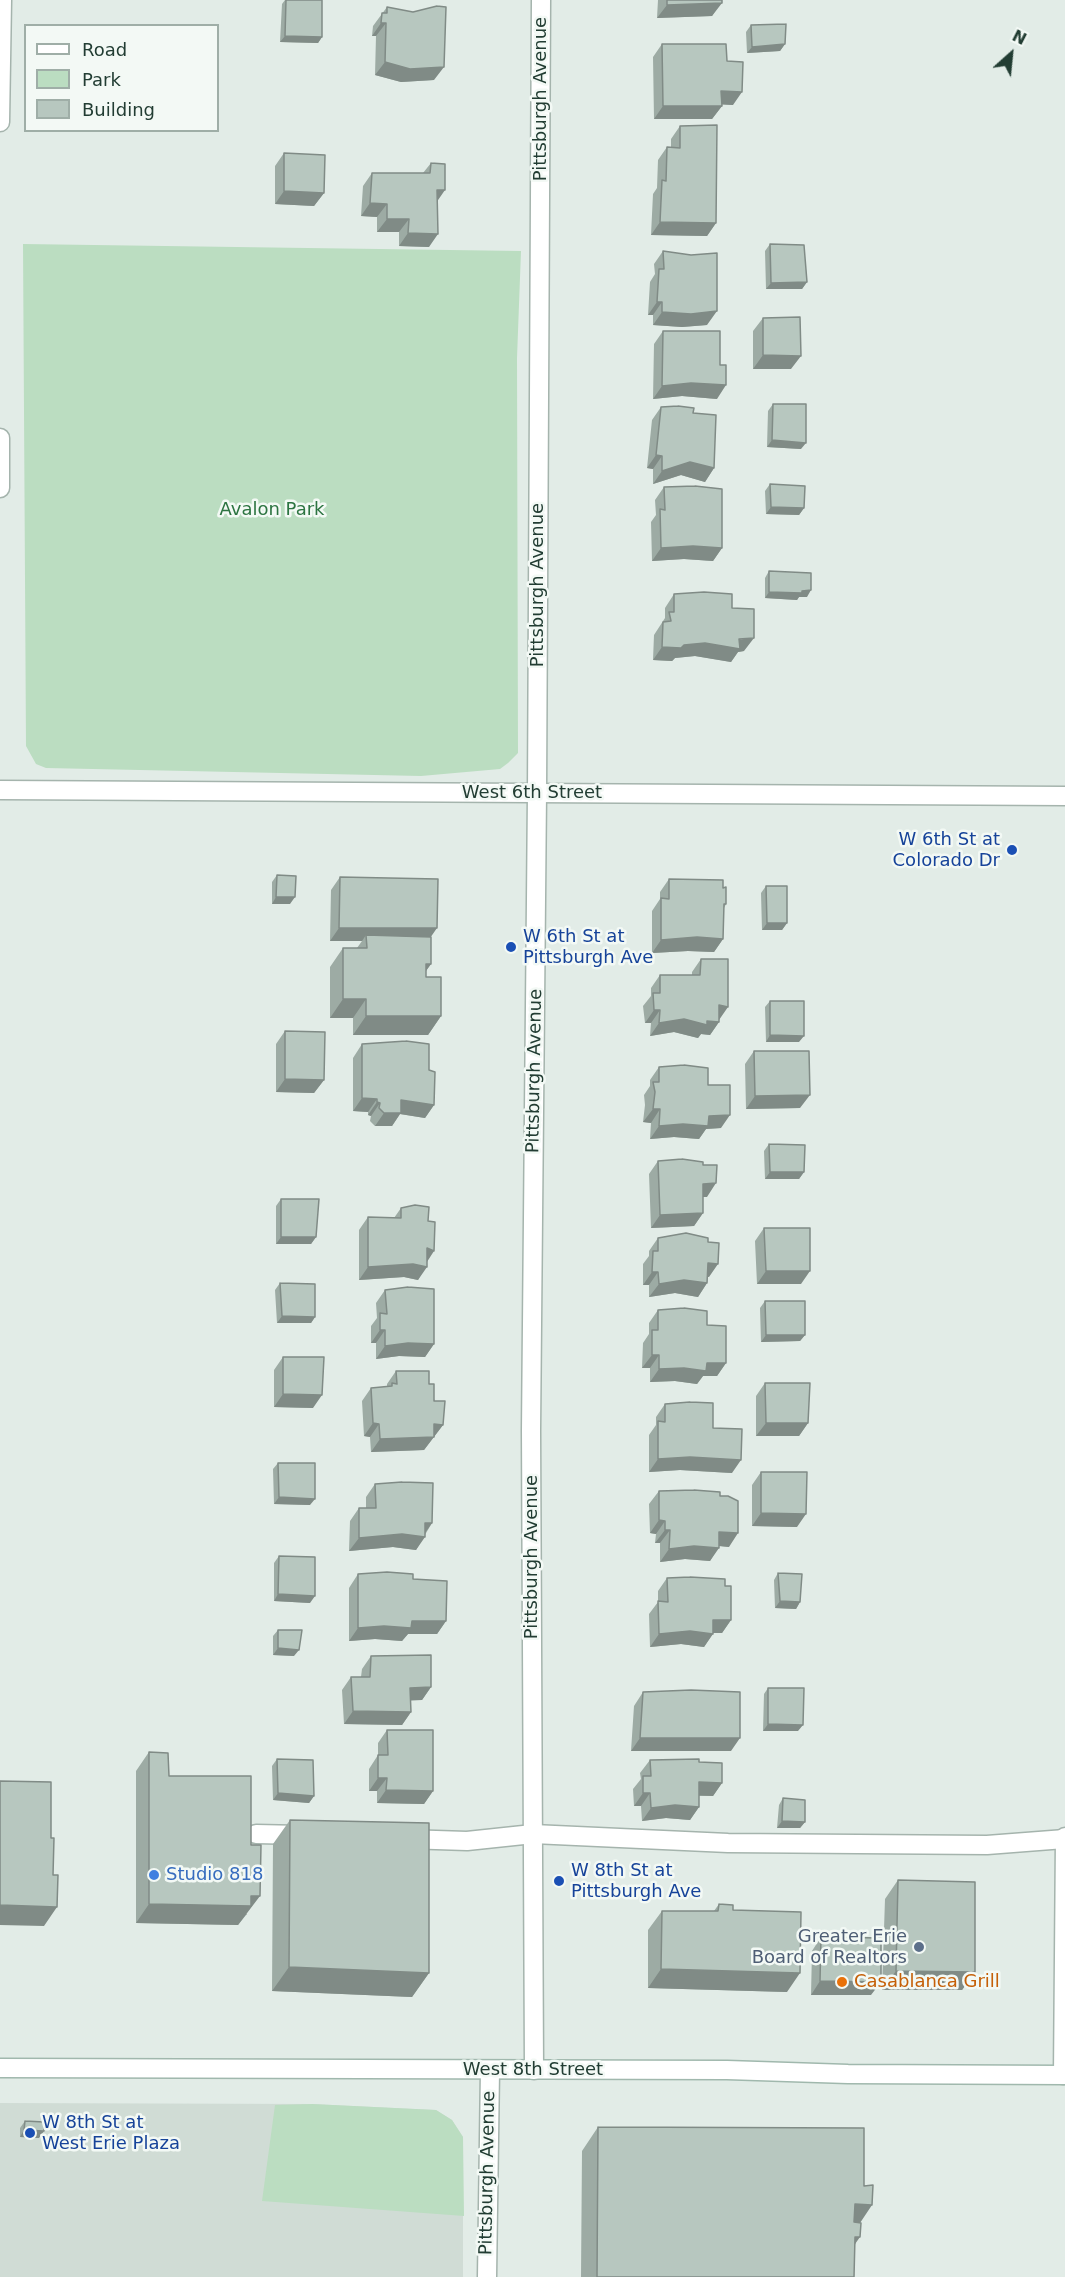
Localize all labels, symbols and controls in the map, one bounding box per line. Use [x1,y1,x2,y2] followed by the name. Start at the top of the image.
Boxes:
[530,17,552,181] street label: Pittsburgh Avenue
[24,24,219,132] legend
[981,24,1041,84] north arrow
[1009,26,1030,49] text: N
[82,39,127,60] text: Road
[82,69,121,90] text: Park
[82,99,155,120] text: Building
[220,499,324,521] park label: Avalon Park
[527,503,549,667] street label: Pittsburgh Avenue
[462,782,602,804] street label: West 6th Street
[893,829,1000,872] place label: W 6th St at Colorado Dr
[1005,843,1019,857] marker: W 6th St at Colorado Dr
[523,926,653,968] place label: W 6th St at Pittsburgh Ave
[504,940,518,954] marker: W 6th St at Pittsburgh Ave
[523,989,547,1153] street label: Pittsburgh Avenue
[521,1475,543,1639] street label: Pittsburgh Avenue
[571,1860,701,1902] place label: W 8th St at Pittsburgh Ave
[166,1864,263,1886] place label: Studio 818
[147,1868,161,1882] marker: Studio 818
[552,1874,566,1888] marker: W 8th St at Pittsburgh Ave
[752,1926,907,1968] place label: Greater Erie Board of Realtors
[912,1940,926,1954] marker: Greater Erie Board of Realtors
[854,1971,1000,1993] place label: Casablanca Grill
[835,1975,849,1989] marker: Casablanca Grill
[463,2059,603,2081] street label: West 8th Street
[476,2091,500,2255] street label: Pittsburgh Avenue
[42,2112,180,2154] place label: W 8th St at West Erie Plaza
[23,2126,37,2140] marker: W 8th St at West Erie Plaza

